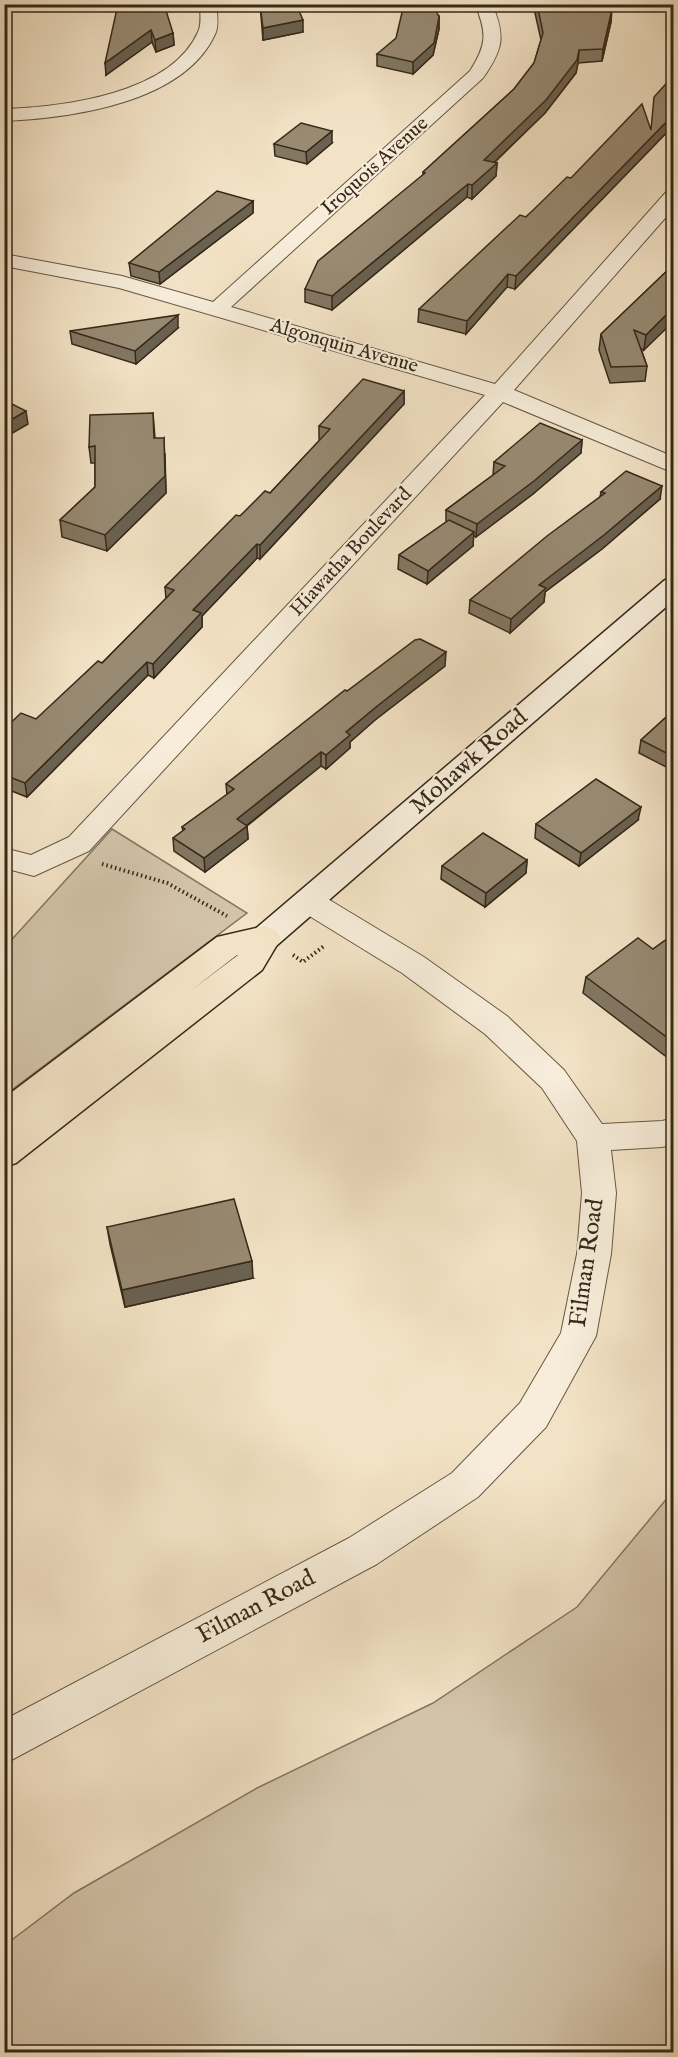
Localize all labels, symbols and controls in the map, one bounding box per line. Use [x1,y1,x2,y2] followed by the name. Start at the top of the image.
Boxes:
[316,111,434,221] street label: Iroquois Avenue
[266,313,421,379] street label: Algonquin Avenue
[285,482,417,622] street label: Hiawatha Boulevard
[404,702,534,822] street label: Mohawk Road
[563,1197,611,1329] street label: Filman Road
[192,1563,321,1651] street label: Filman Road

